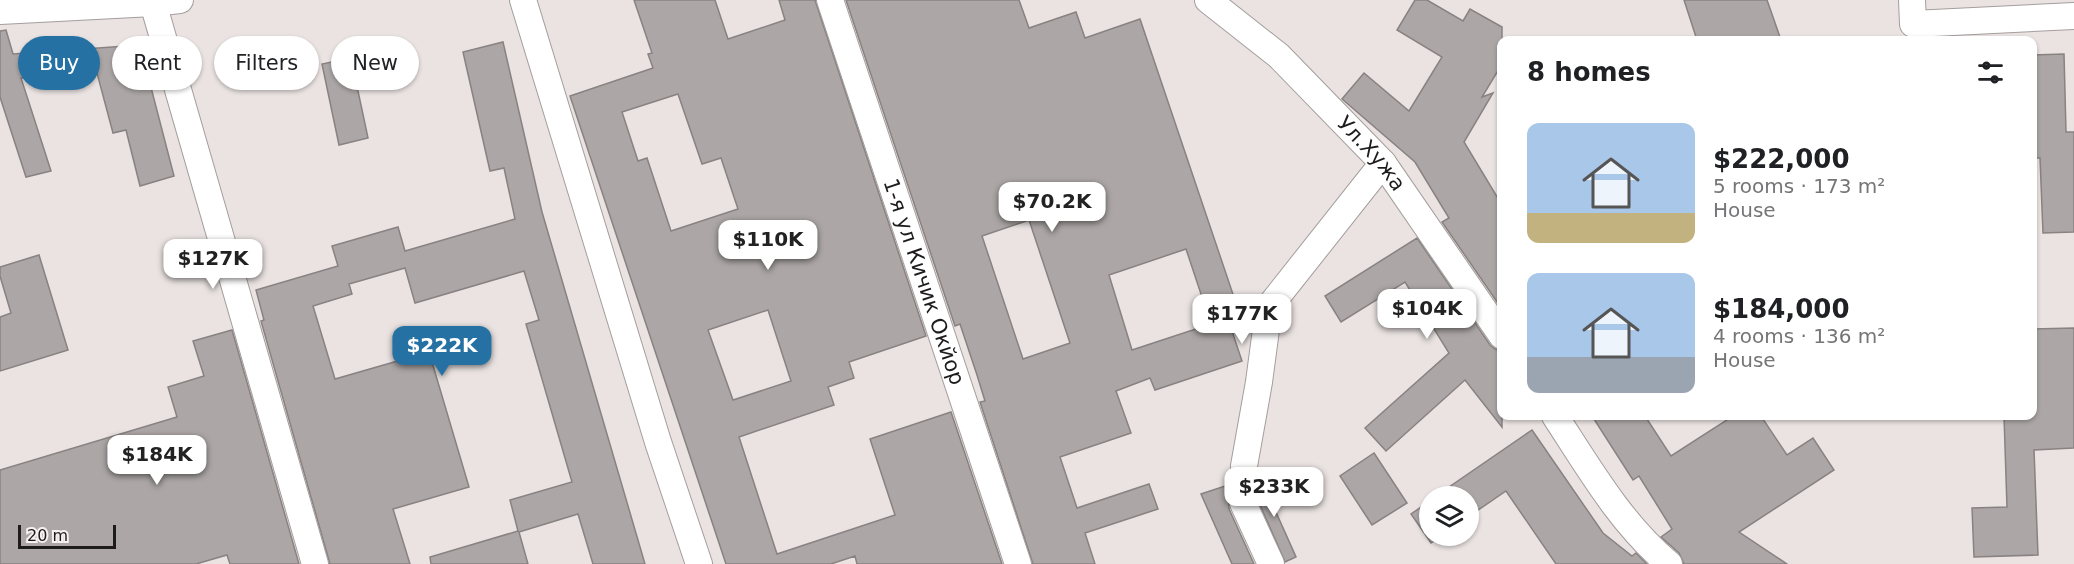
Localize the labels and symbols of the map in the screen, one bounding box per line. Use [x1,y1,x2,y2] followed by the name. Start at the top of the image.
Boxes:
[1332,111,1411,195] street label: Ул.Хужа
[878,176,969,388] street label: 1-я ул Кичик Окйор
[1003,182,1101,233] pin: $70.2K
[726,220,810,271] pin: $110K
[171,239,255,290] pin: $127K
[1385,289,1469,340] pin: $104K
[1200,294,1284,345] pin: $177K
[400,326,484,377] pin: $222K
[115,435,199,486] pin: $184K
[1232,467,1316,518] pin: $233K
[18,522,116,550] scale bar

